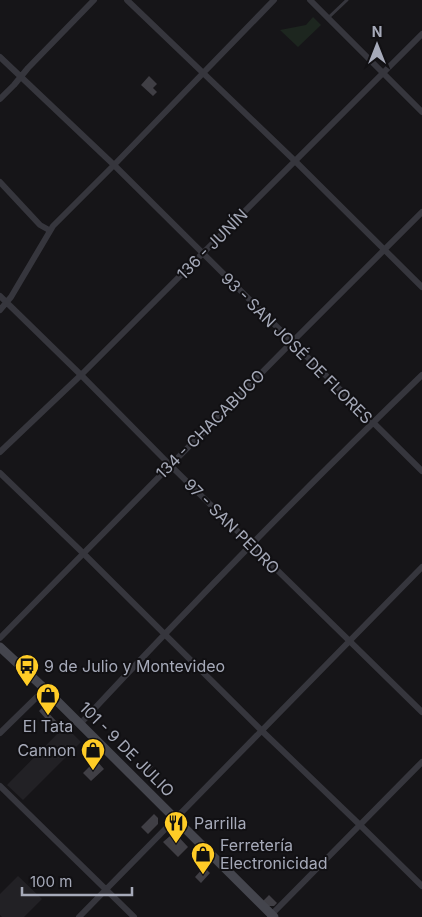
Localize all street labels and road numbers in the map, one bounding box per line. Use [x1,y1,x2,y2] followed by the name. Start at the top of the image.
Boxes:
[172,204,252,284] street label: 136 - JUNÍN
[217,268,377,428] street label: 93 - SAN JOSÉ DE FLORES
[151,365,269,483] street label: 134 - CHACABUCO
[180,474,284,578] street label: 97 - SAN PEDRO
[75,697,179,801] street label: 101 - 9 DE JULIO

